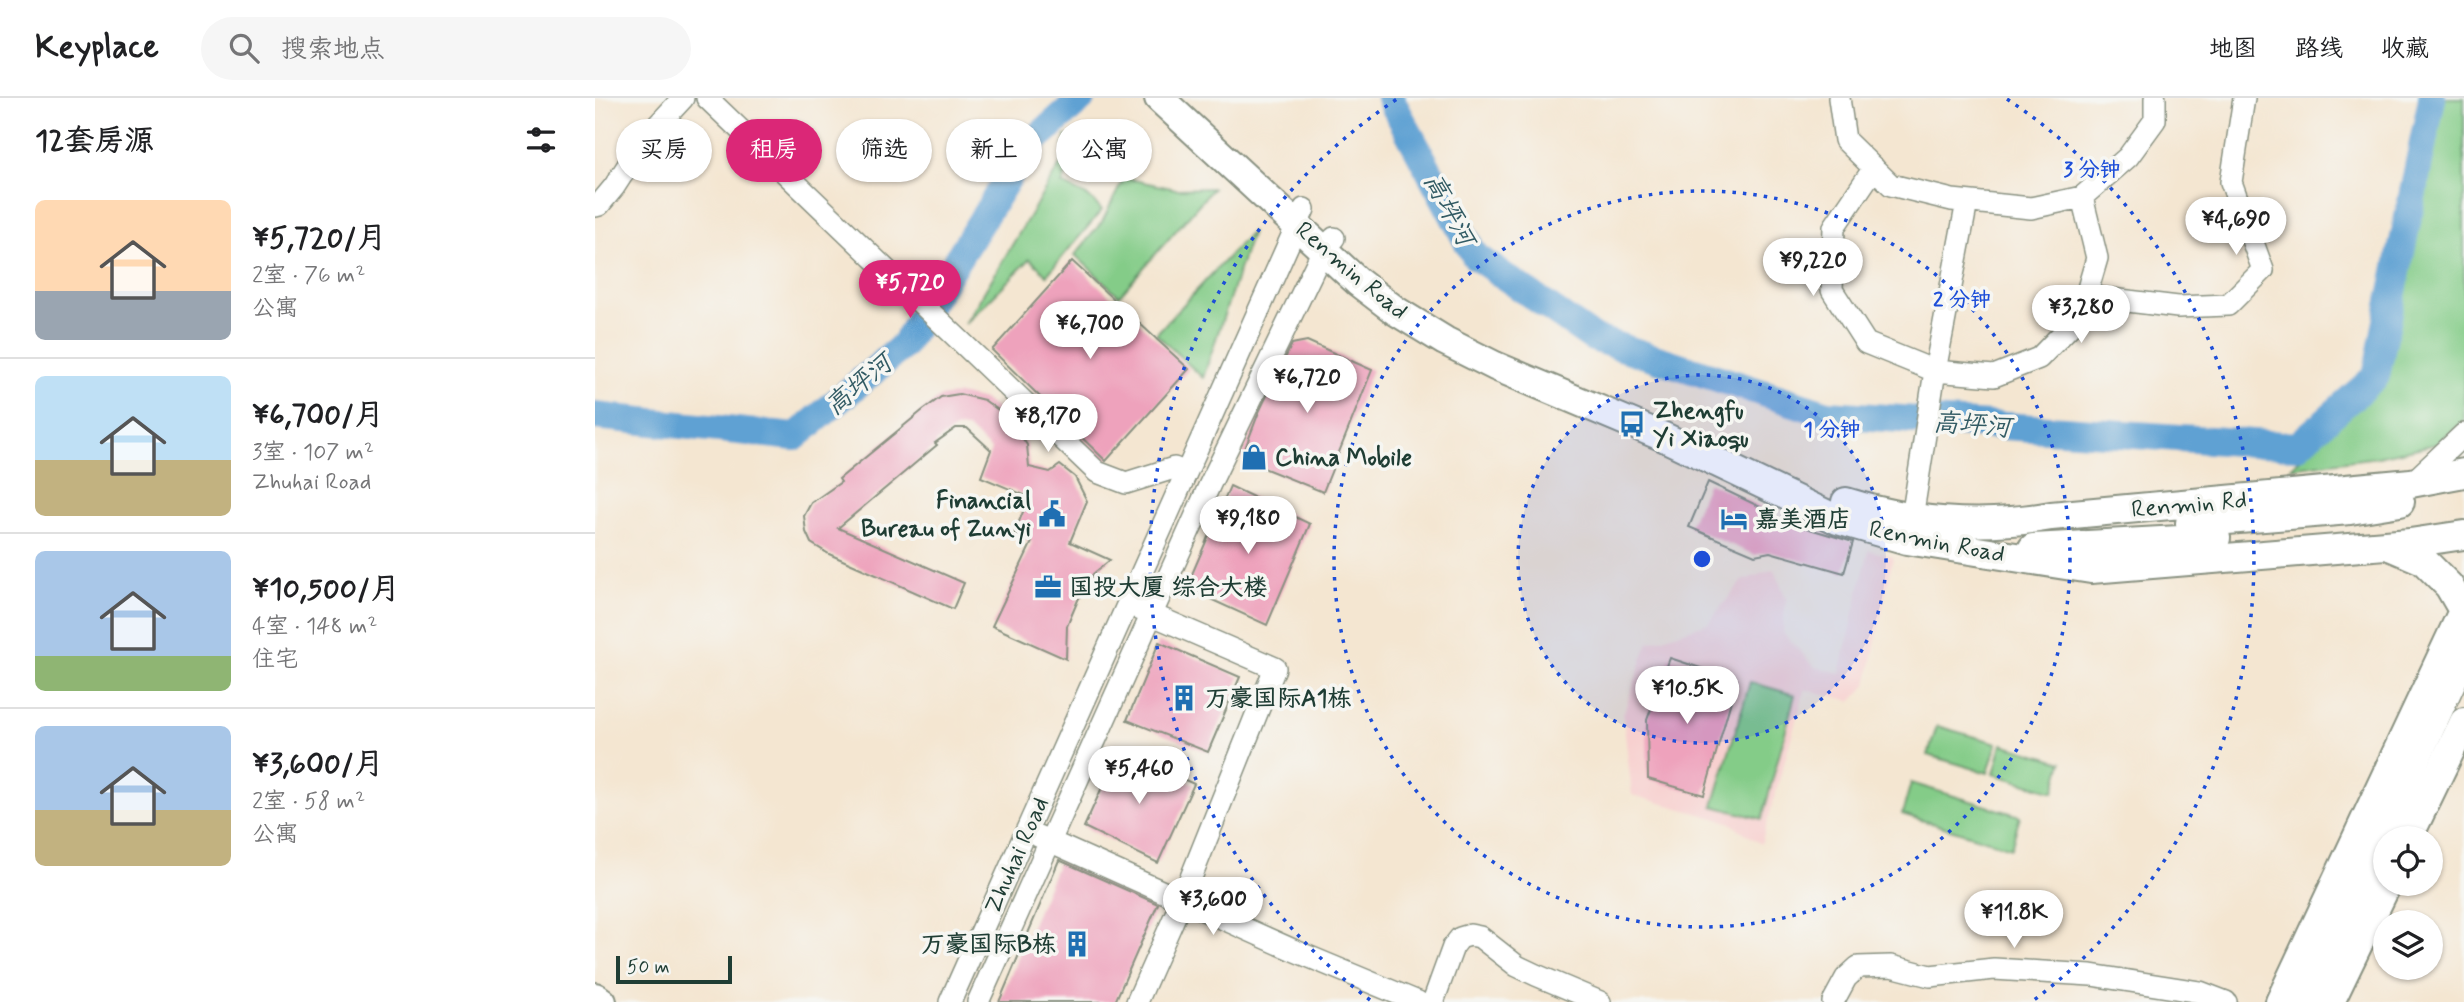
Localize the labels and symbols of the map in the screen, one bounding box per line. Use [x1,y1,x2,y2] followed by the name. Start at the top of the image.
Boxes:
[2063,156,2121,184] text: 3 分钟
[1415,168,1483,256] water label: 高坪河
[2179,198,2293,257] pin: ¥4,690
[1288,215,1414,327] street label: Renmin Road
[1756,238,1870,298] pin: ¥9,220
[853,260,967,320] pin: ¥5,720
[1933,286,1991,314] text: 2 分钟
[2024,286,2138,345] pin: ¥3,280
[1033,302,1147,361] pin: ¥6,700
[818,345,903,424] water label: 高坪河
[1250,356,1364,415] pin: ¥6,720
[991,394,1105,454] pin: ¥8,170
[1653,396,1749,455] place label: Zhengfu Yi Xiaoqu
[1932,406,2016,446] water label: 高坪河
[1617,409,1647,439] bus stop icon: Zhengfu Yi Xiaoqu
[1803,416,1861,444] text: 1 分钟
[1239,442,1269,472] shop icon: China Mobile
[1275,443,1412,474] place label: China Mobile
[2130,485,2248,526] street label: Renmin Rd
[861,486,1032,545] place label: Financial Bureau of Zunyi
[1191,496,1305,556] pin: ¥9,180
[1037,499,1067,529] public building icon: Financial Bureau of Zunyi
[1719,504,1749,534] hotel icon: 嘉美酒店
[1755,505,1851,536] place label: 嘉美酒店
[1866,514,2007,571] street label: Renmin Road
[1690,547,1714,571] centre of rings
[1033,572,1063,602] office icon: 国投大厦 综合大楼
[1069,573,1267,604] place label: 国投大厦 综合大楼
[1630,666,1744,726] pin: ¥10.5K
[1169,683,1199,713] building icon: 万豪国际A1栋
[1205,684,1351,715] place label: 万豪国际A1栋
[1082,746,1196,806] pin: ¥5,460
[978,792,1057,919] street label: Zhuhai Road
[1156,878,1270,937] pin: ¥3,600
[1957,890,2071,950] pin: ¥11.8K
[1062,929,1092,959] building icon: 万豪国际B栋
[921,930,1056,961] place label: 万豪国际B栋
[616,953,731,985] scale bar

